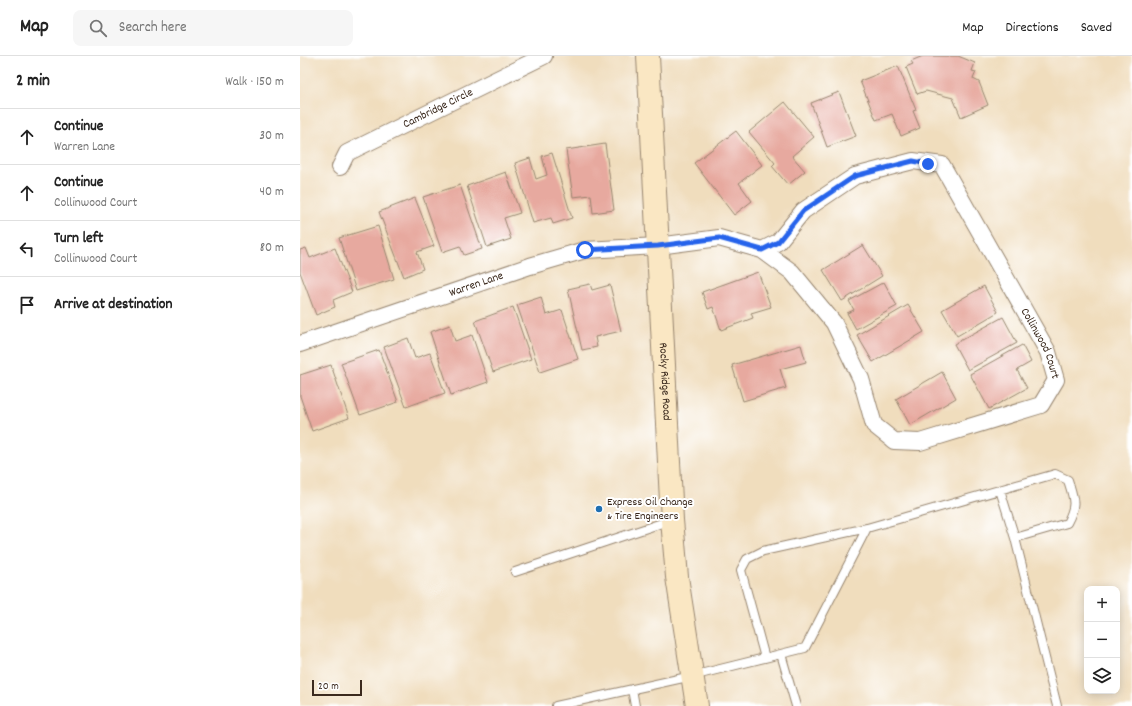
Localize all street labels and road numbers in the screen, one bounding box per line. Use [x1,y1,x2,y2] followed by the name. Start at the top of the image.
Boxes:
[400,84,476,133] street label: Cambridge Circle
[447,267,506,301] street label: Warren Lane
[1016,305,1064,381] street label: Collinwood Court
[654,342,675,421] street label: Rocky Ridge Road

